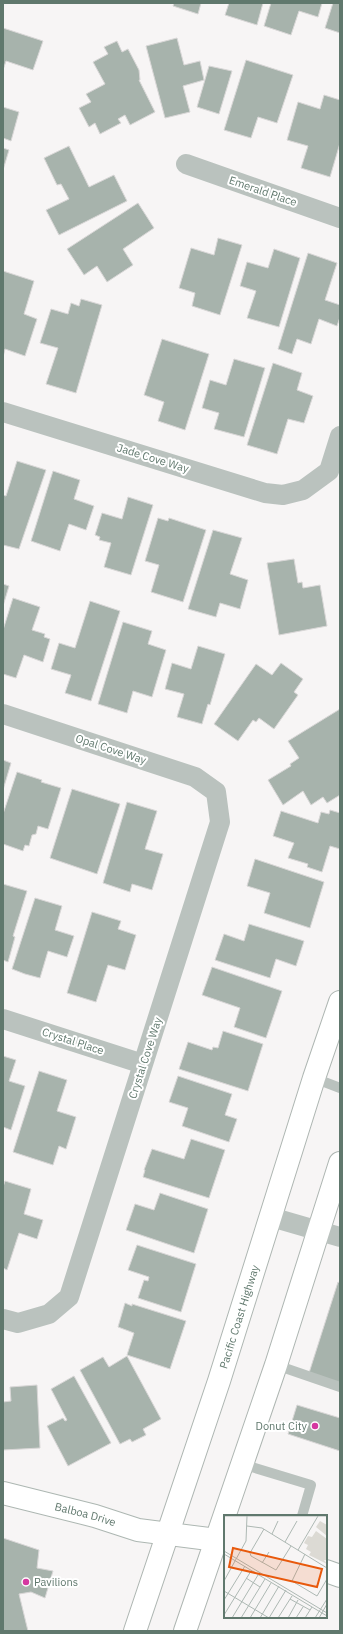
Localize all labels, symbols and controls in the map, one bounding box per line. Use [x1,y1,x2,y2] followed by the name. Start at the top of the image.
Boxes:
[227,173,299,209] street label: Emerald Place
[115,440,191,476] street label: Jade Cove Way
[74,731,149,767] street label: Opal Cove Way
[125,1015,165,1101] street label: Crystal Cove Way
[40,1024,106,1058] street label: Crystal Place
[216,1263,262,1370] street label: Pacific Coast Highway
[256,1419,307,1433] place label: Donut City
[310,1421,320,1431] marker: Donut City
[53,1499,118,1529] street label: Balboa Drive
[224,1515,327,1618] inset map
[34,1575,78,1589] place label: Pavilions
[21,1577,31,1587] marker: Pavilions

